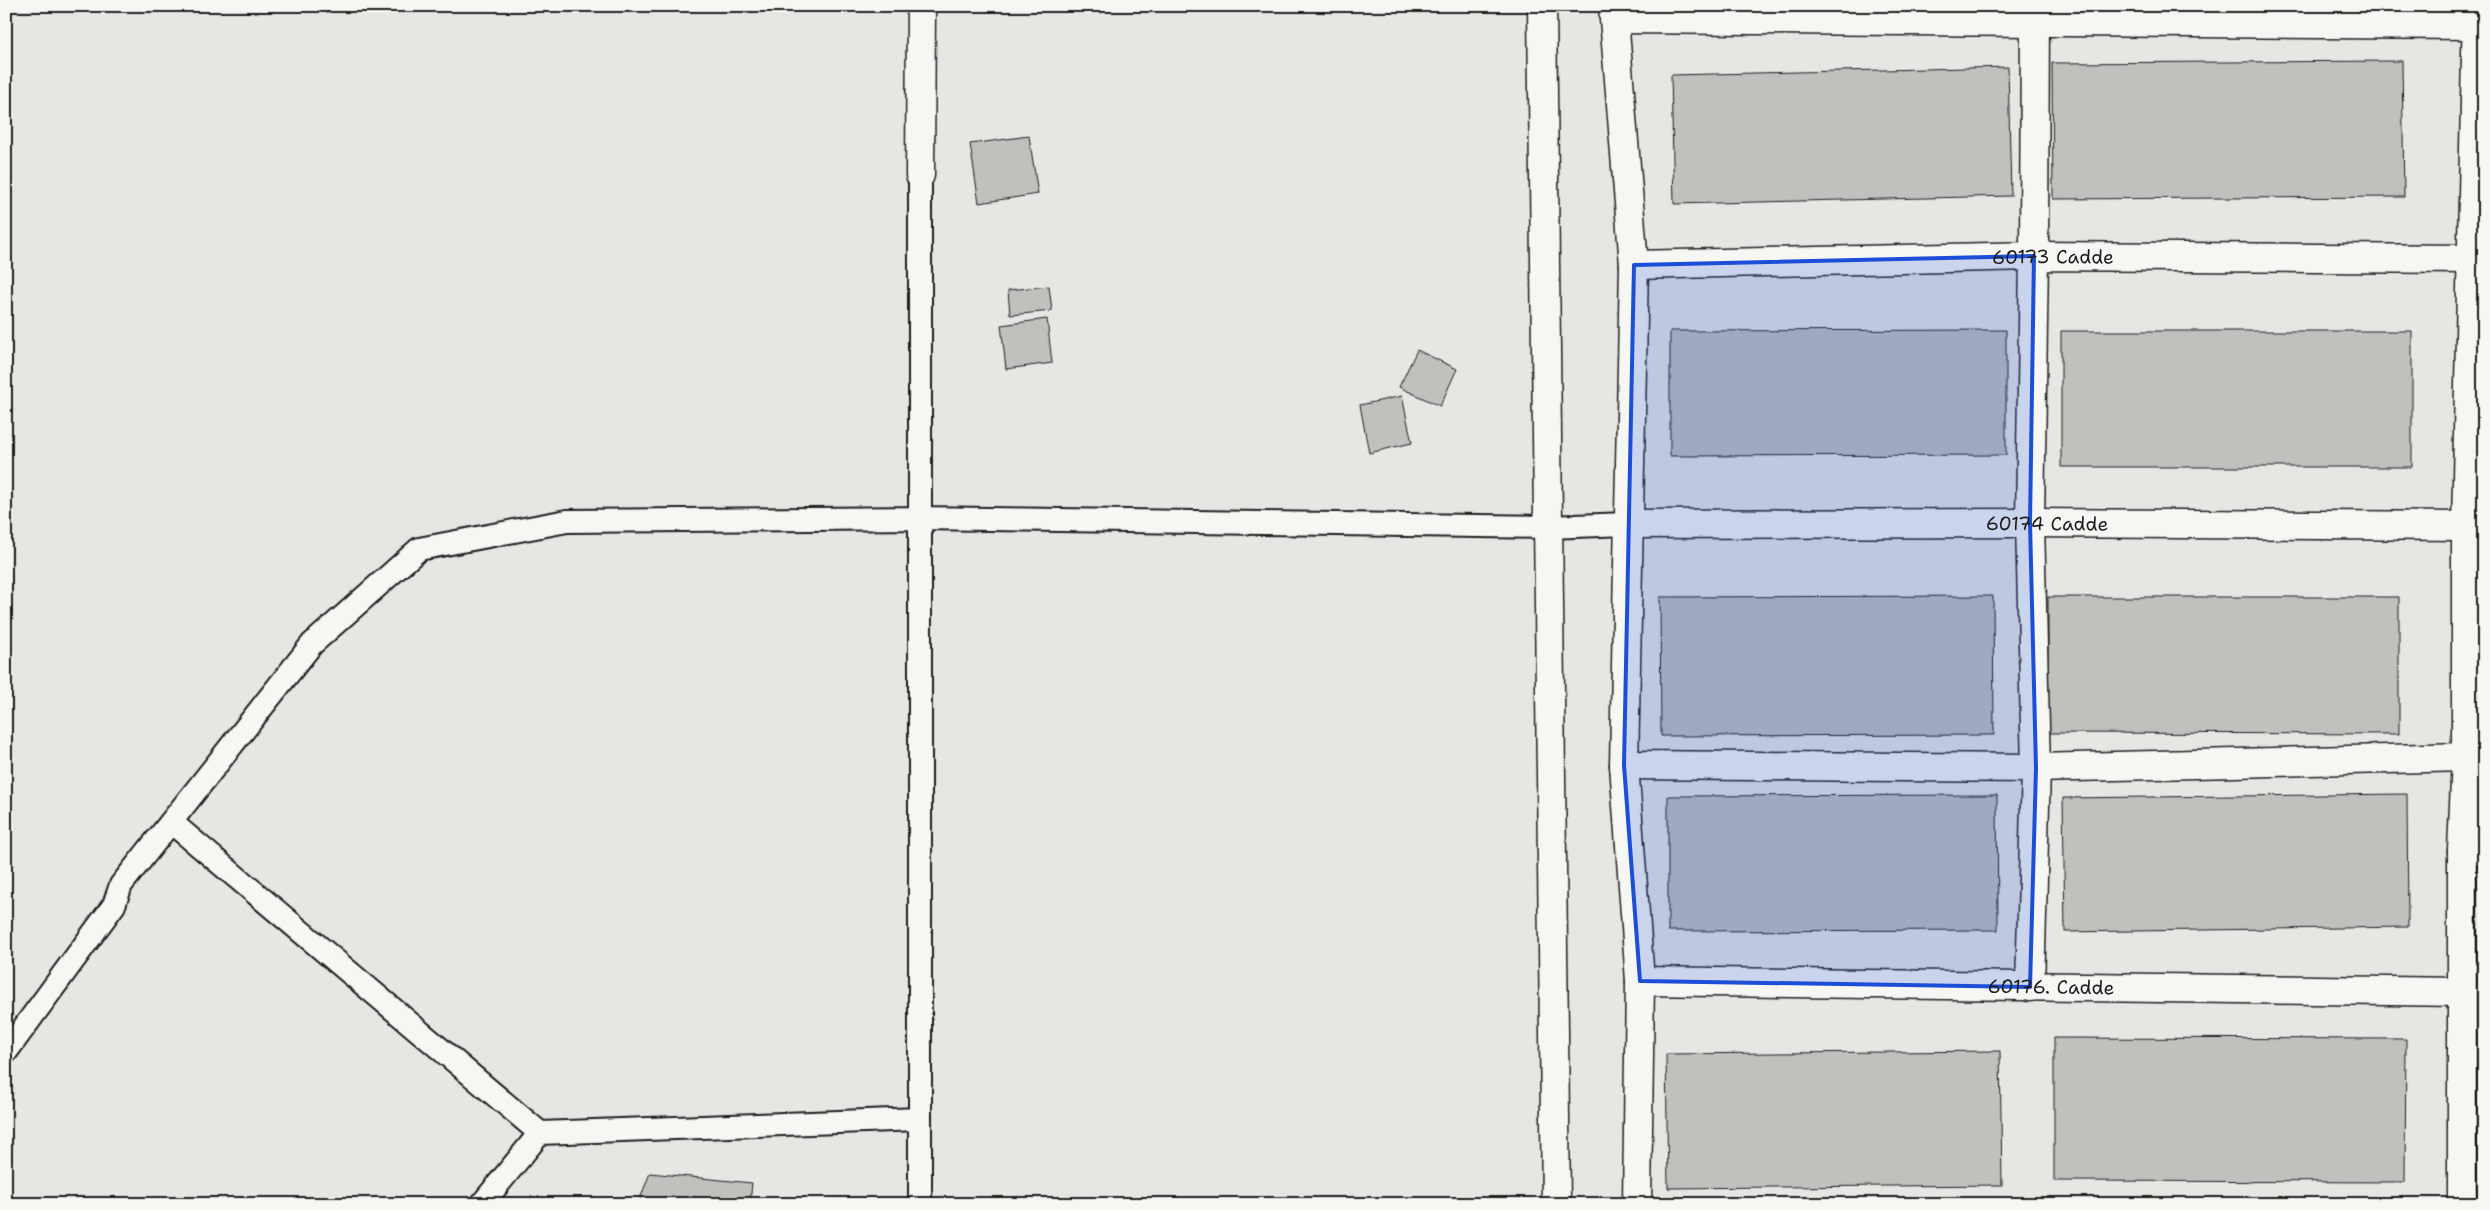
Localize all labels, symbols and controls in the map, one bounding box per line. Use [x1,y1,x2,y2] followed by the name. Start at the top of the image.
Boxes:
[1992,243,2114,269] street label: 60173 Cadde
[1986,510,2108,536] street label: 60174 Cadde
[1987,973,2114,1000] street label: 60176. Cadde

